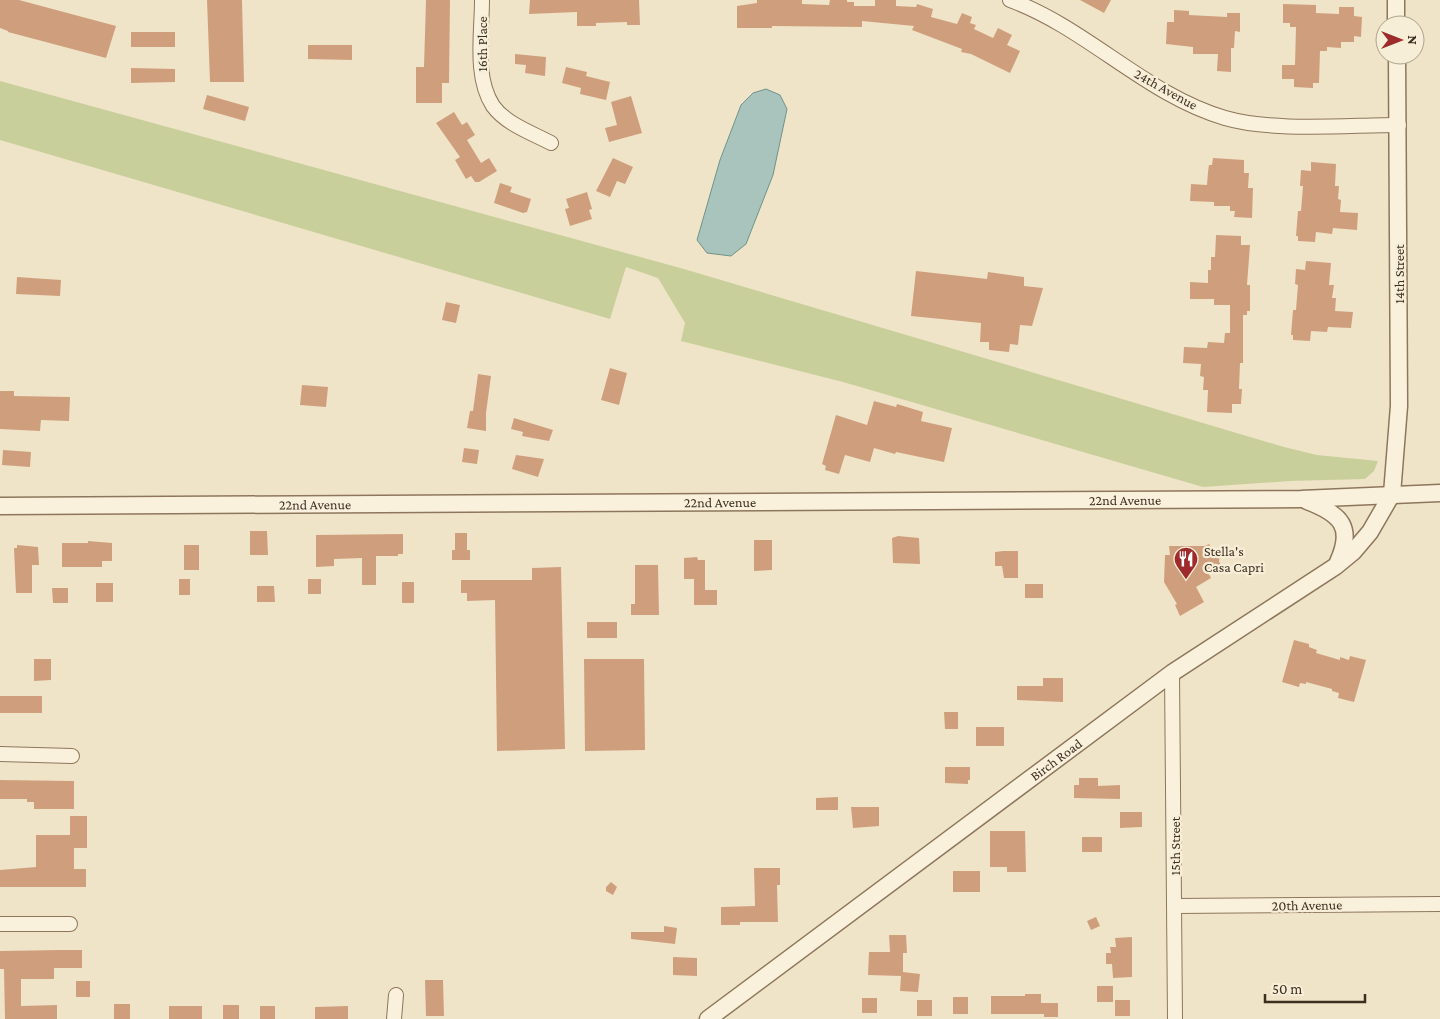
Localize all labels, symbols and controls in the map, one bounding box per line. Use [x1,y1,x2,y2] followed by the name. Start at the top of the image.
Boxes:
[1375,15,1425,65] north arrow
[474,16,490,72] street label: 16th Place
[1405,35,1421,45] text: N
[1132,65,1200,113] street label: 24th Avenue
[1391,244,1407,304] street label: 14th Street
[1089,492,1161,508] street label: 22nd Avenue
[684,494,756,510] street label: 22nd Avenue
[279,496,351,512] street label: 22nd Avenue
[1204,543,1264,575] place label: Stella's Casa Capri
[1173,546,1199,580] restaurant icon: Stella's Casa Capri
[1027,735,1085,784] street label: Birch Road
[1167,816,1183,875] street label: 15th Street
[1272,896,1342,914] street label: 20th Avenue
[1265,972,1365,1004] scale bar
[1272,981,1302,997] text: 50 m

